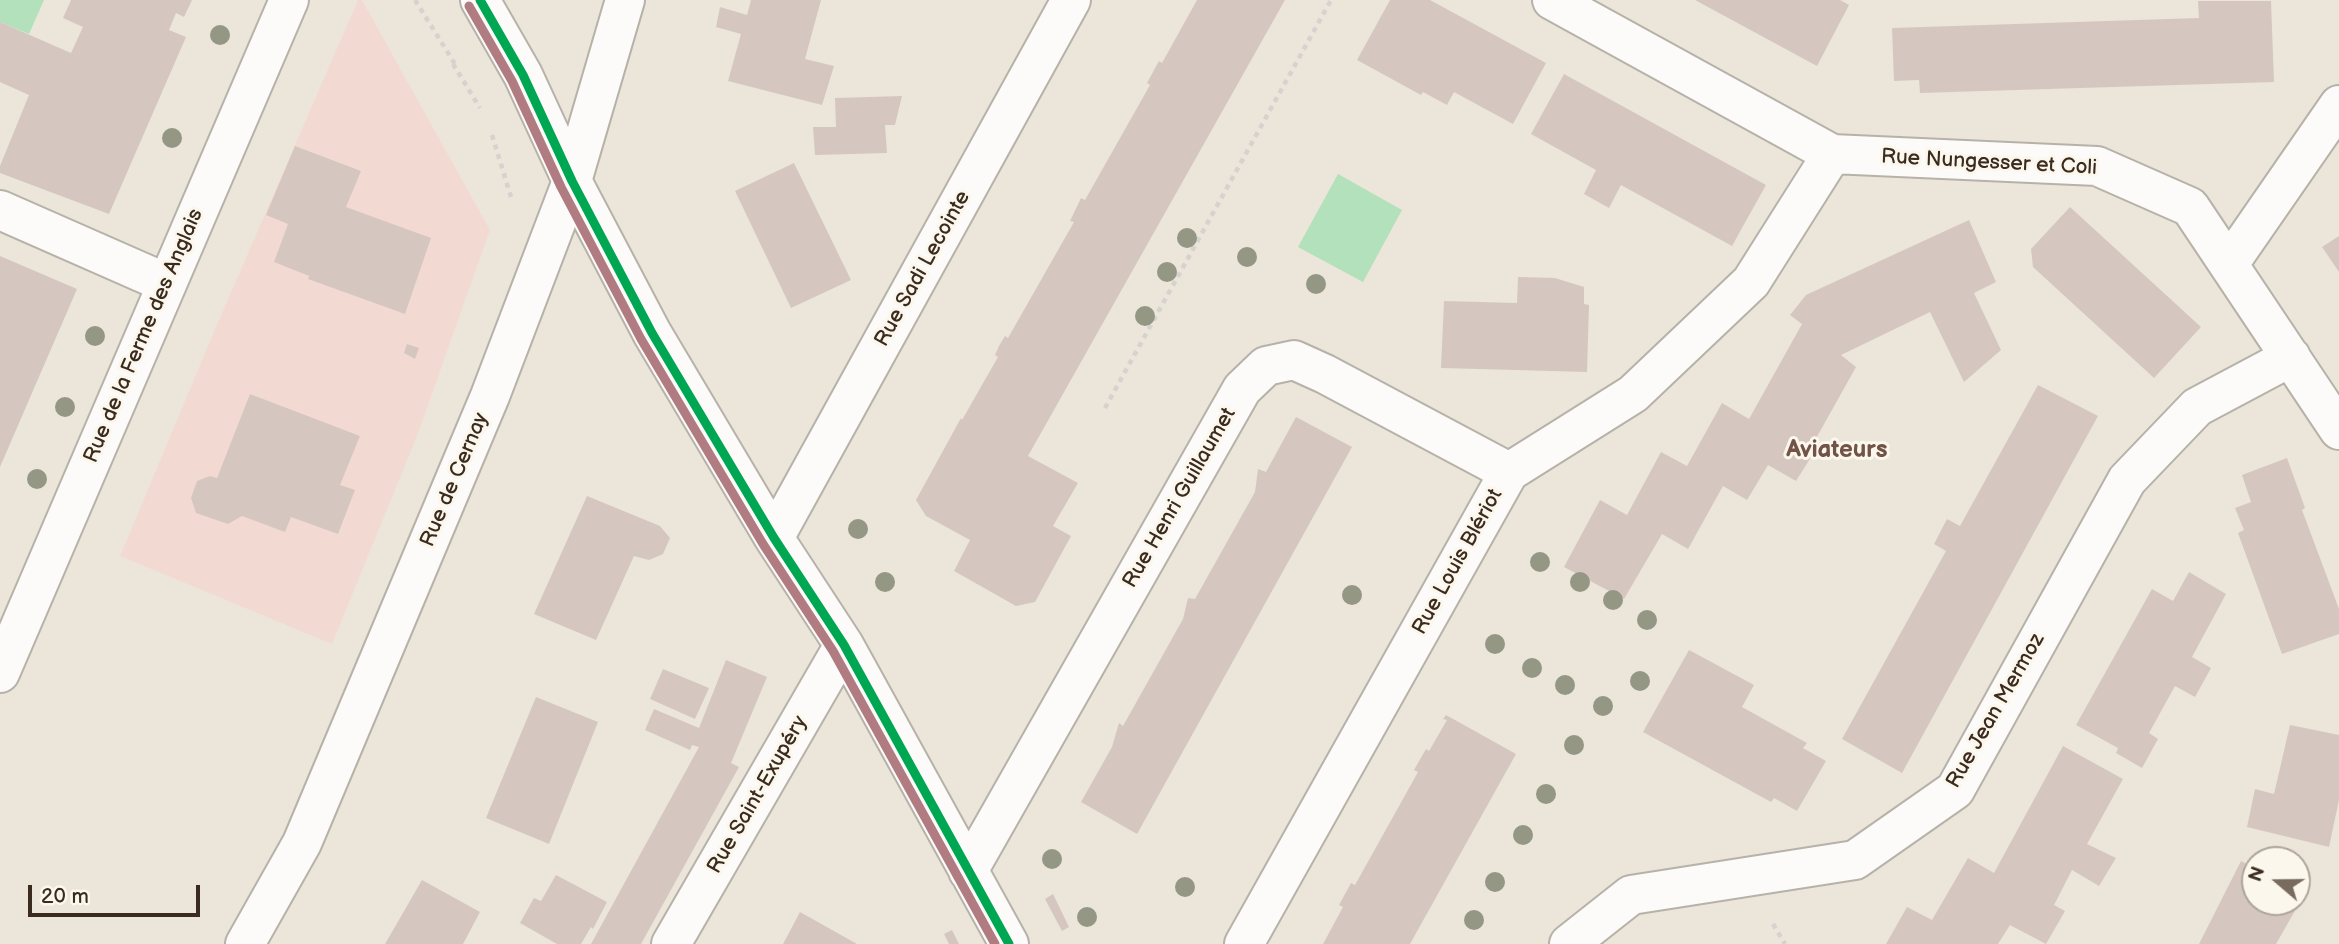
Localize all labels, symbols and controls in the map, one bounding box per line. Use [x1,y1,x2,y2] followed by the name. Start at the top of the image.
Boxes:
[1880,145,2098,181] street label: Rue Nungesser et Coli
[870,187,976,351] street label: Rue Sadi Lecointe
[79,205,209,467] street label: Rue de la Ferme des Anglais
[1118,403,1242,593] street label: Rue Henri Guillaumet
[415,409,495,551] street label: Rue de Cernay
[1786,437,1888,465] district label: Aviateurs
[1408,485,1508,639] street label: Rue Louis Blériot
[1941,629,2051,793] street label: Rue Jean Mermoz
[703,712,813,878] street label: Rue Saint-Exupéry
[2241,846,2311,916] north arrow
[2244,864,2271,885] text: N
[32,870,203,914] scale bar
[41,884,89,909] text: 20 m

